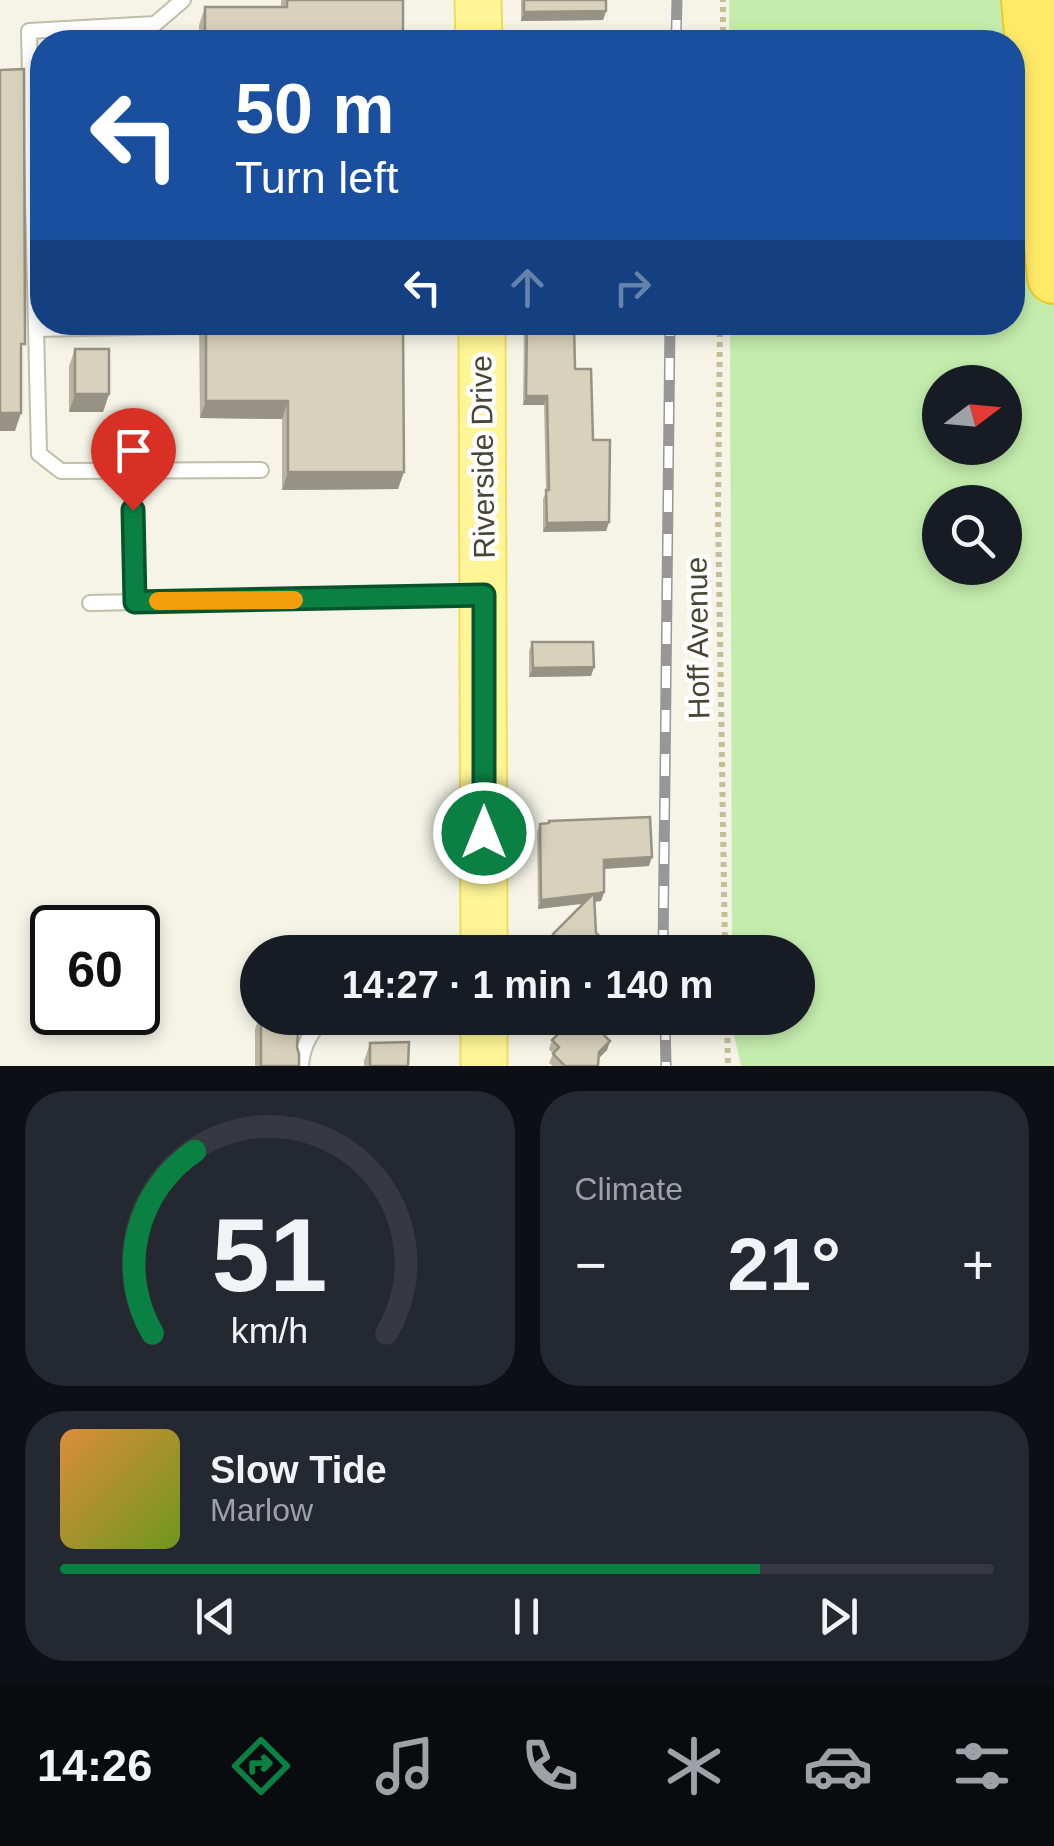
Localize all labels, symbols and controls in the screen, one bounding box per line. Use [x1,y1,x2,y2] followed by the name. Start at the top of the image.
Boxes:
[70,70,200,200] icon: left
[235,70,395,148] text: 50 m
[235,152,398,203] text: Turn left
[395,260,450,315] icon: left
[500,260,555,315] icon: ahead
[605,260,660,315] icon: right
[464,355,501,559] street label: Riverside Drive
[922,365,1022,465] north arrow
[922,365,1022,585] map controls
[91,408,176,511] pin
[106,423,161,478] icon: arrive
[922,485,1022,585] button: search
[680,557,715,719] street label: Hoff Avenue
[432,781,536,885] position arrow
[30,905,160,1035] speed limit sign: 60
[342,964,713,1006] text: 14:27 · 1 min · 140 m
[575,1171,683,1207] text: Climate
[212,1197,328,1313] text: 51
[728,1222,841,1306] text: 21°
[575,1234,607,1296] text: −
[962,1234,994,1296] text: +
[231,1311,308,1351] text: km/h
[210,1449,387,1491] text: Slow Tide
[210,1492,313,1528] text: Marlow
[188,1589,243,1644] icon: previous
[499,1589,554,1644] icon: pause
[811,1589,866,1644] icon: next
[226,1731,296,1801] icon: directions
[370,1731,440,1801] icon: music
[515,1731,585,1801] icon: phone
[659,1731,729,1801] icon: climate
[803,1731,873,1801] icon: car
[947,1731,1017,1801] icon: filters
[37,1740,152,1791] text: 14:26

